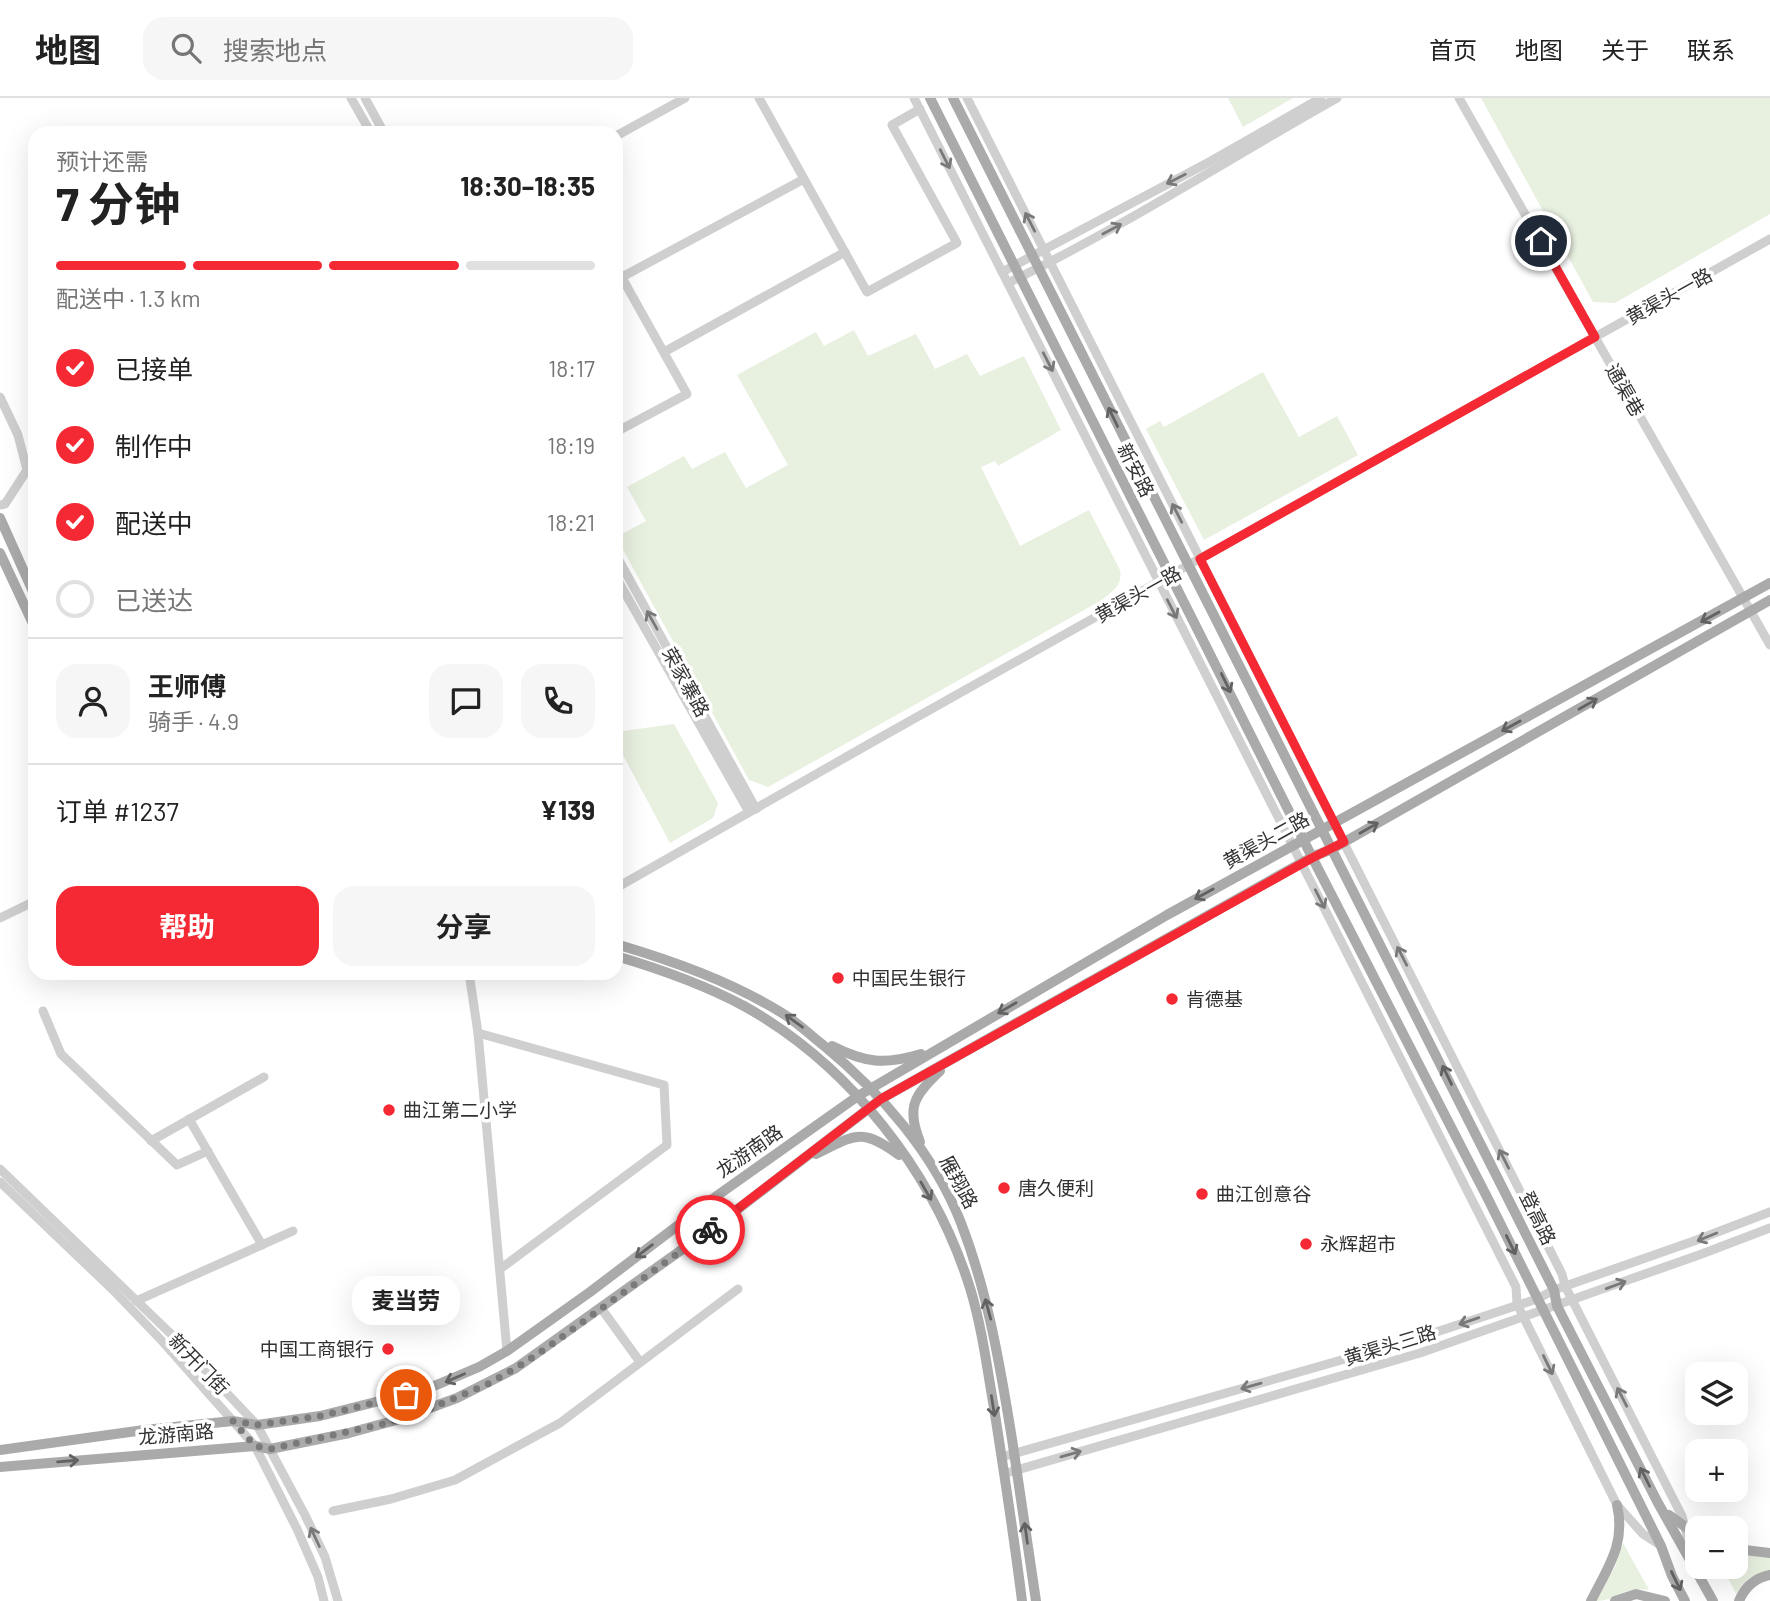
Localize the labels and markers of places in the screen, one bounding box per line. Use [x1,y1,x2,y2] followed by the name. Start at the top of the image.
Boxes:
[1511,211,1571,271] pin
[852,966,966,989] place label: 中国民生银行
[830,970,846,986] marker: 中国民生银行
[1186,987,1243,1010] place label: 肯德基
[1164,991,1180,1007] marker: 肯德基
[403,1098,517,1121] place label: 曲江第二小学
[381,1102,397,1118] marker: 曲江第二小学
[1018,1176,1094,1199] place label: 唐久便利
[996,1180,1012,1196] marker: 唐久便利
[1216,1182,1311,1205] place label: 曲江创意谷
[1194,1186,1210,1202] marker: 曲江创意谷
[1320,1232,1396,1255] place label: 永辉超市
[1298,1236,1314,1252] marker: 永辉超市
[352,1276,460,1325] callout: 麦当劳
[260,1337,374,1360] place label: 中国工商银行
[380,1341,396,1357] marker: 中国工商银行
[376,1365,436,1425] pin

